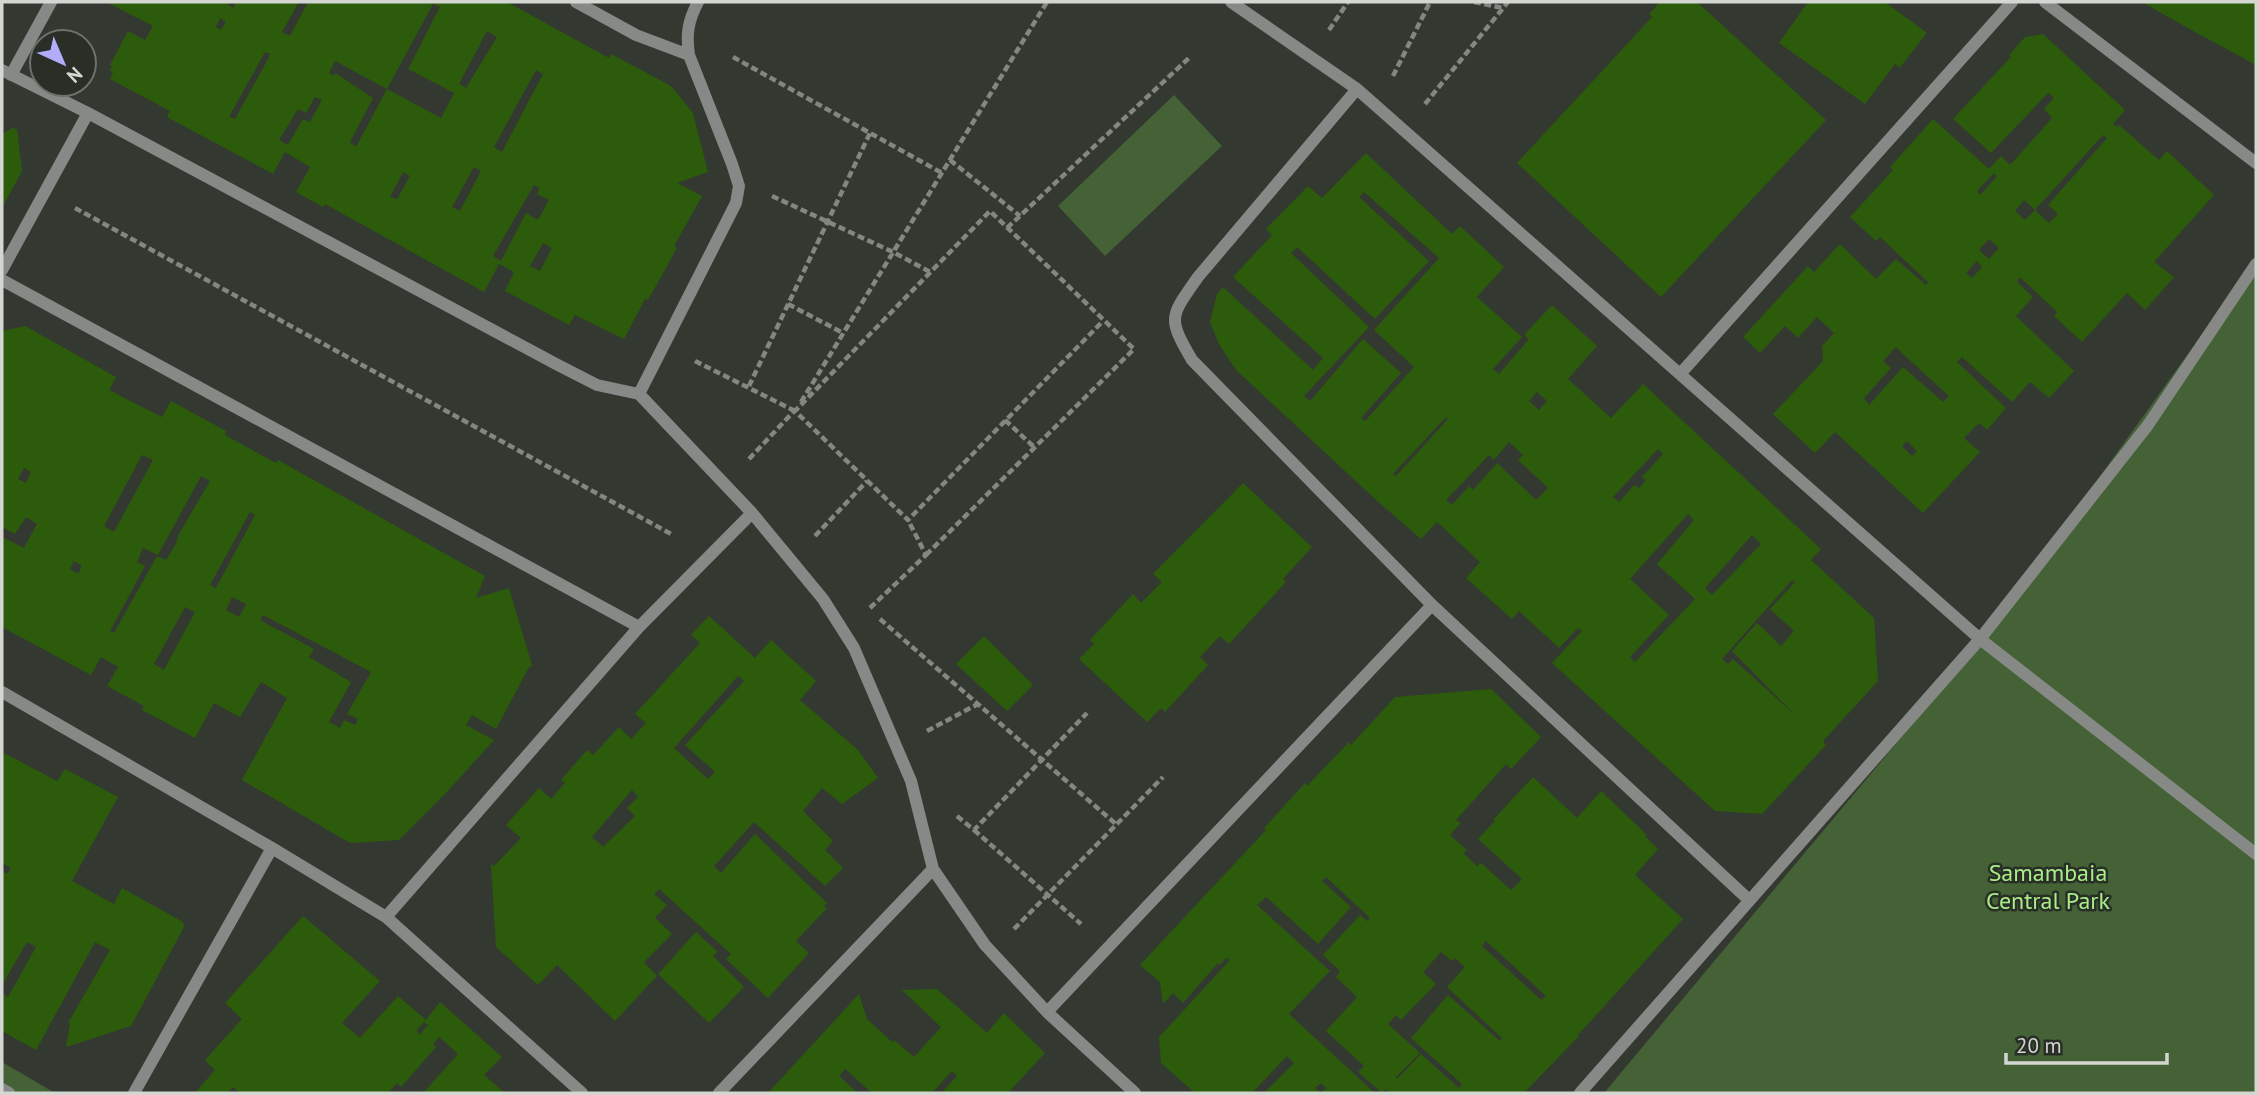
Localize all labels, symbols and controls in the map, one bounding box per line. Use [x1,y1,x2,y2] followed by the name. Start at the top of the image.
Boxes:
[28,28,98,98] north arrow
[62,62,88,88] text: N
[1986,857,2110,916] park label: Samambaia Central Park
[2006,1021,2167,1066] scale bar
[2016,1032,2062,1059] text: 20 m

